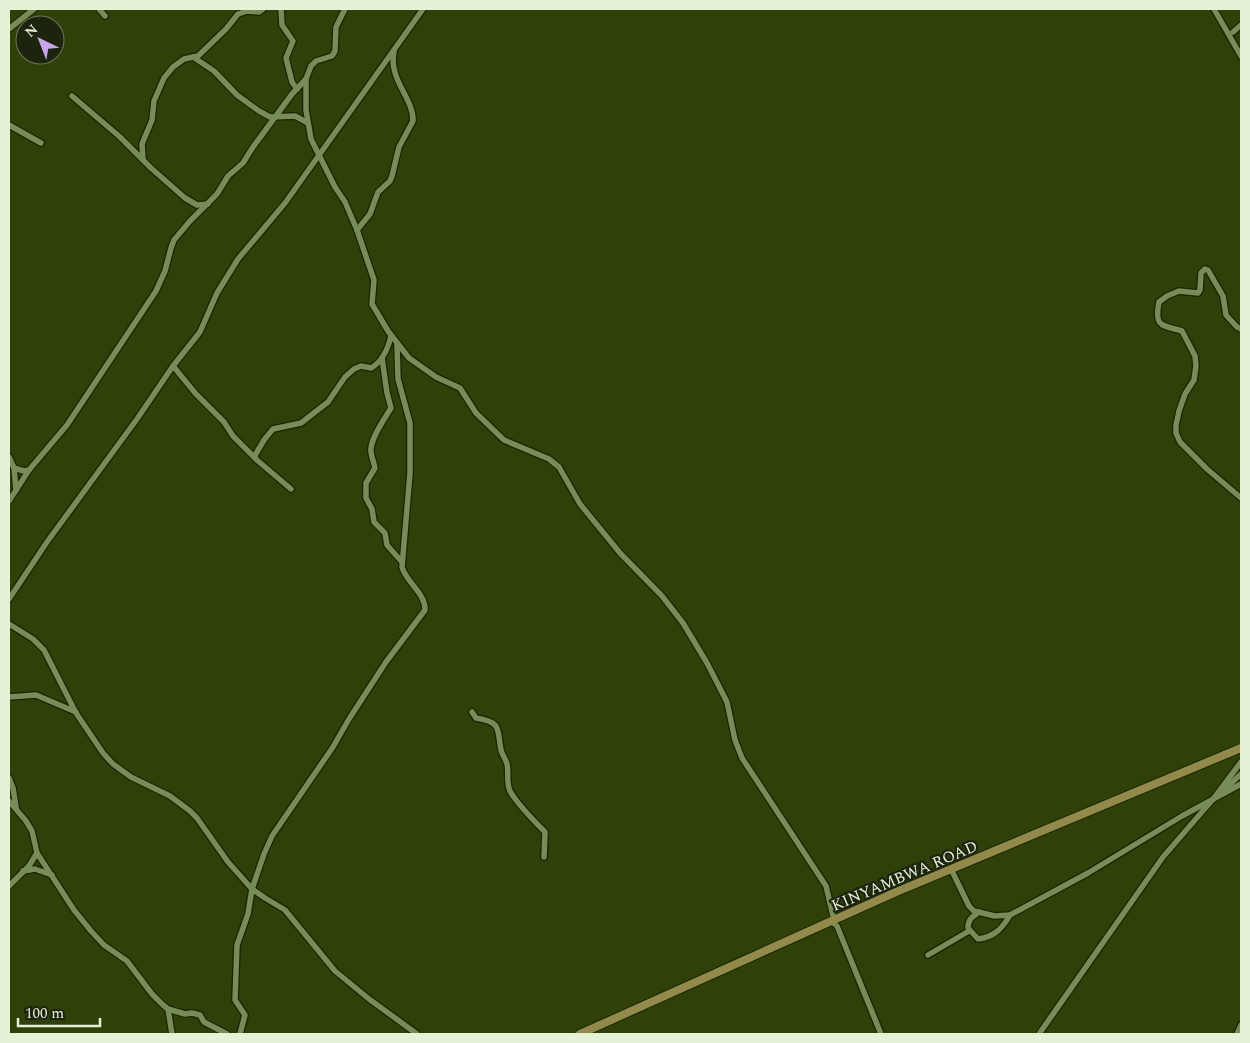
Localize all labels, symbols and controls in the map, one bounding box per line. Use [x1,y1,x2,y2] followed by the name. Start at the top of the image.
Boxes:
[15,15,65,65] north arrow
[20,19,43,42] text: N
[827,834,981,918] street label: KINYAMBWA ROAD
[18,996,100,1028] scale bar
[25,1002,64,1025] text: 100 m

